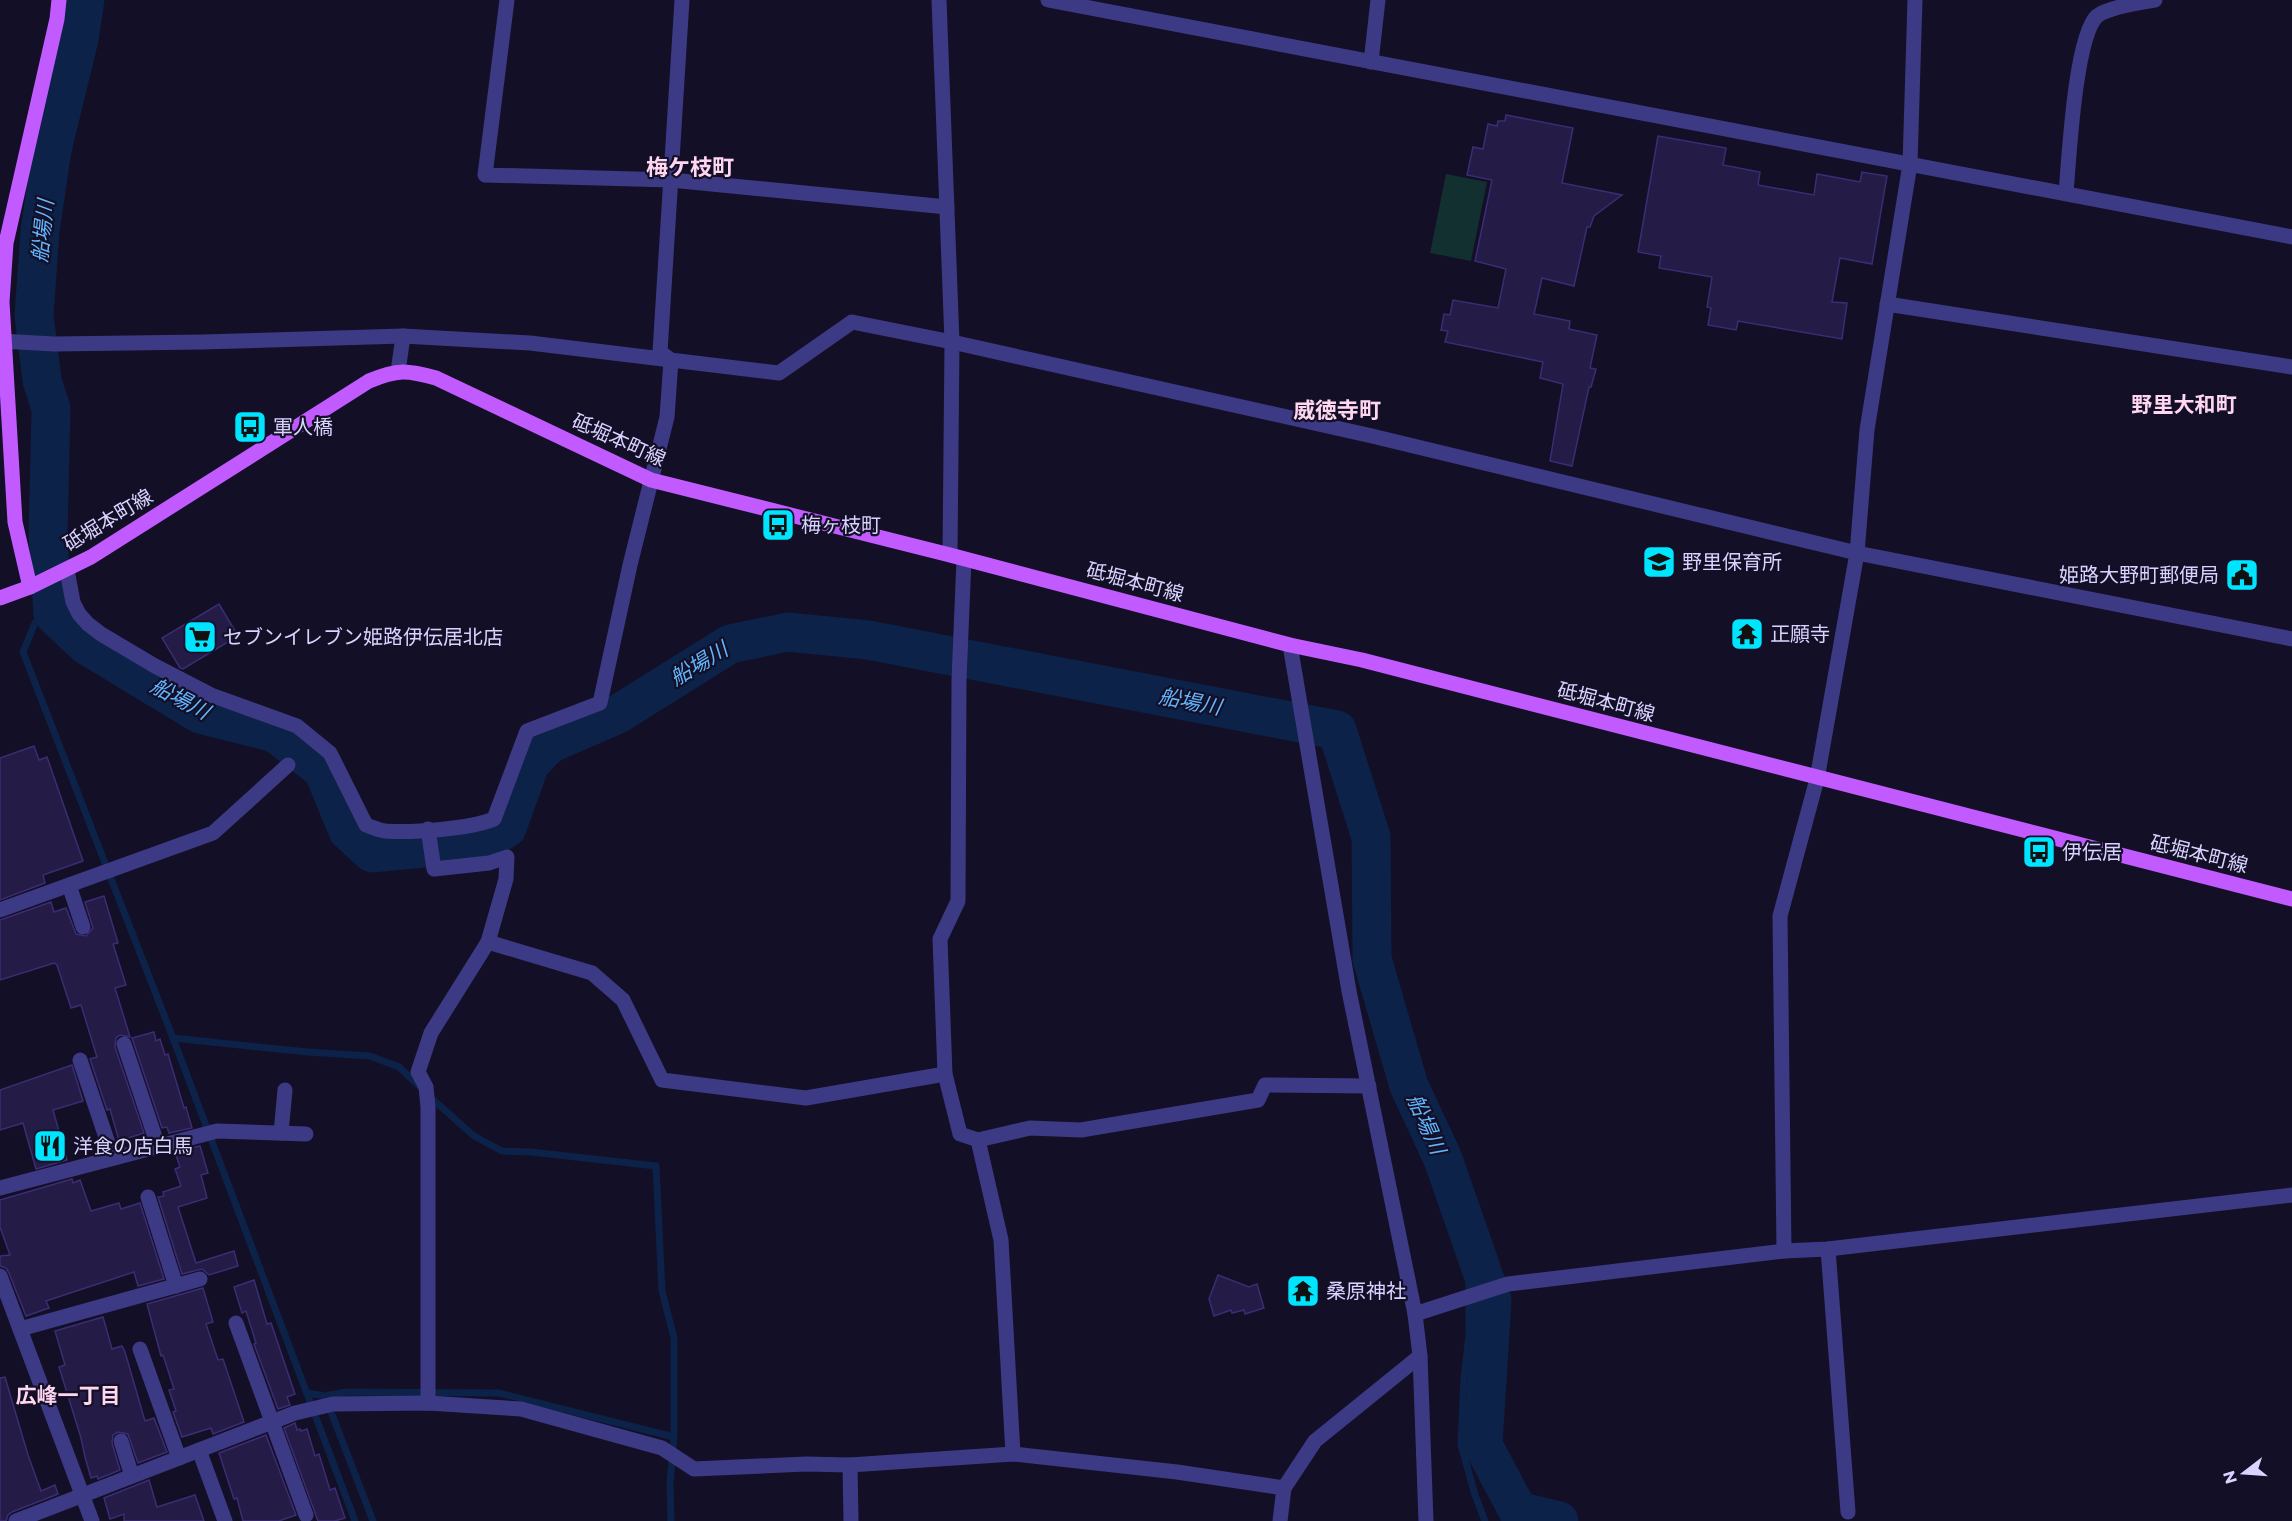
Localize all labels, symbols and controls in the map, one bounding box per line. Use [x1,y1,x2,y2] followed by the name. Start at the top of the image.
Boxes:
[646,154,734,181] district label: 梅ケ枝町
[27,196,58,264] water label: 船場川
[2132,392,2237,417] district label: 野里大和町
[1293,397,1381,424] district label: 威徳寺町
[232,409,268,445] bus stop icon: 軍人橋
[568,409,670,471] street label: 砥堀本町線
[273,415,333,439] place label: 軍人橋
[59,484,157,556] street label: 砥堀本町線
[760,507,796,543] bus stop icon: 梅ヶ枝町
[801,513,881,537] place label: 梅ヶ枝町
[1641,544,1677,580] school or university icon: 野里保育所
[1682,550,1782,574] place label: 野里保育所
[1084,557,1186,607] street label: 砥堀本町線
[2224,557,2260,593] public building icon: 姫路大野町郵便局
[2059,563,2219,587] place label: 姫路大野町郵便局
[1729,616,1765,652] temple icon: 正願寺
[182,619,218,655] supermarket icon: セブンイレブン姫路伊伝居北店
[1770,622,1830,646] place label: 正願寺
[223,625,503,649] place label: セブンイレブン姫路伊伝居北店
[665,636,734,691] water label: 船場川
[147,673,216,725] water label: 船場川
[1555,677,1657,727] street label: 砥堀本町線
[1157,683,1225,720] water label: 船場川
[2148,830,2250,878] street label: 砥堀本町線
[2021,834,2057,870] bus stop icon: 伊伝居
[2062,840,2122,864] place label: 伊伝居
[1402,1090,1452,1159] water label: 船場川
[32,1128,68,1164] restaurant icon: 洋食の店白馬
[73,1134,193,1158] place label: 洋食の店白馬
[1285,1273,1321,1309] temple icon: 桑原神社
[1326,1279,1406,1303] place label: 桑原神社
[16,1383,121,1408] district label: 広峰一丁目
[2214,1443,2274,1503] north arrow
[2219,1468,2241,1486] text: N

